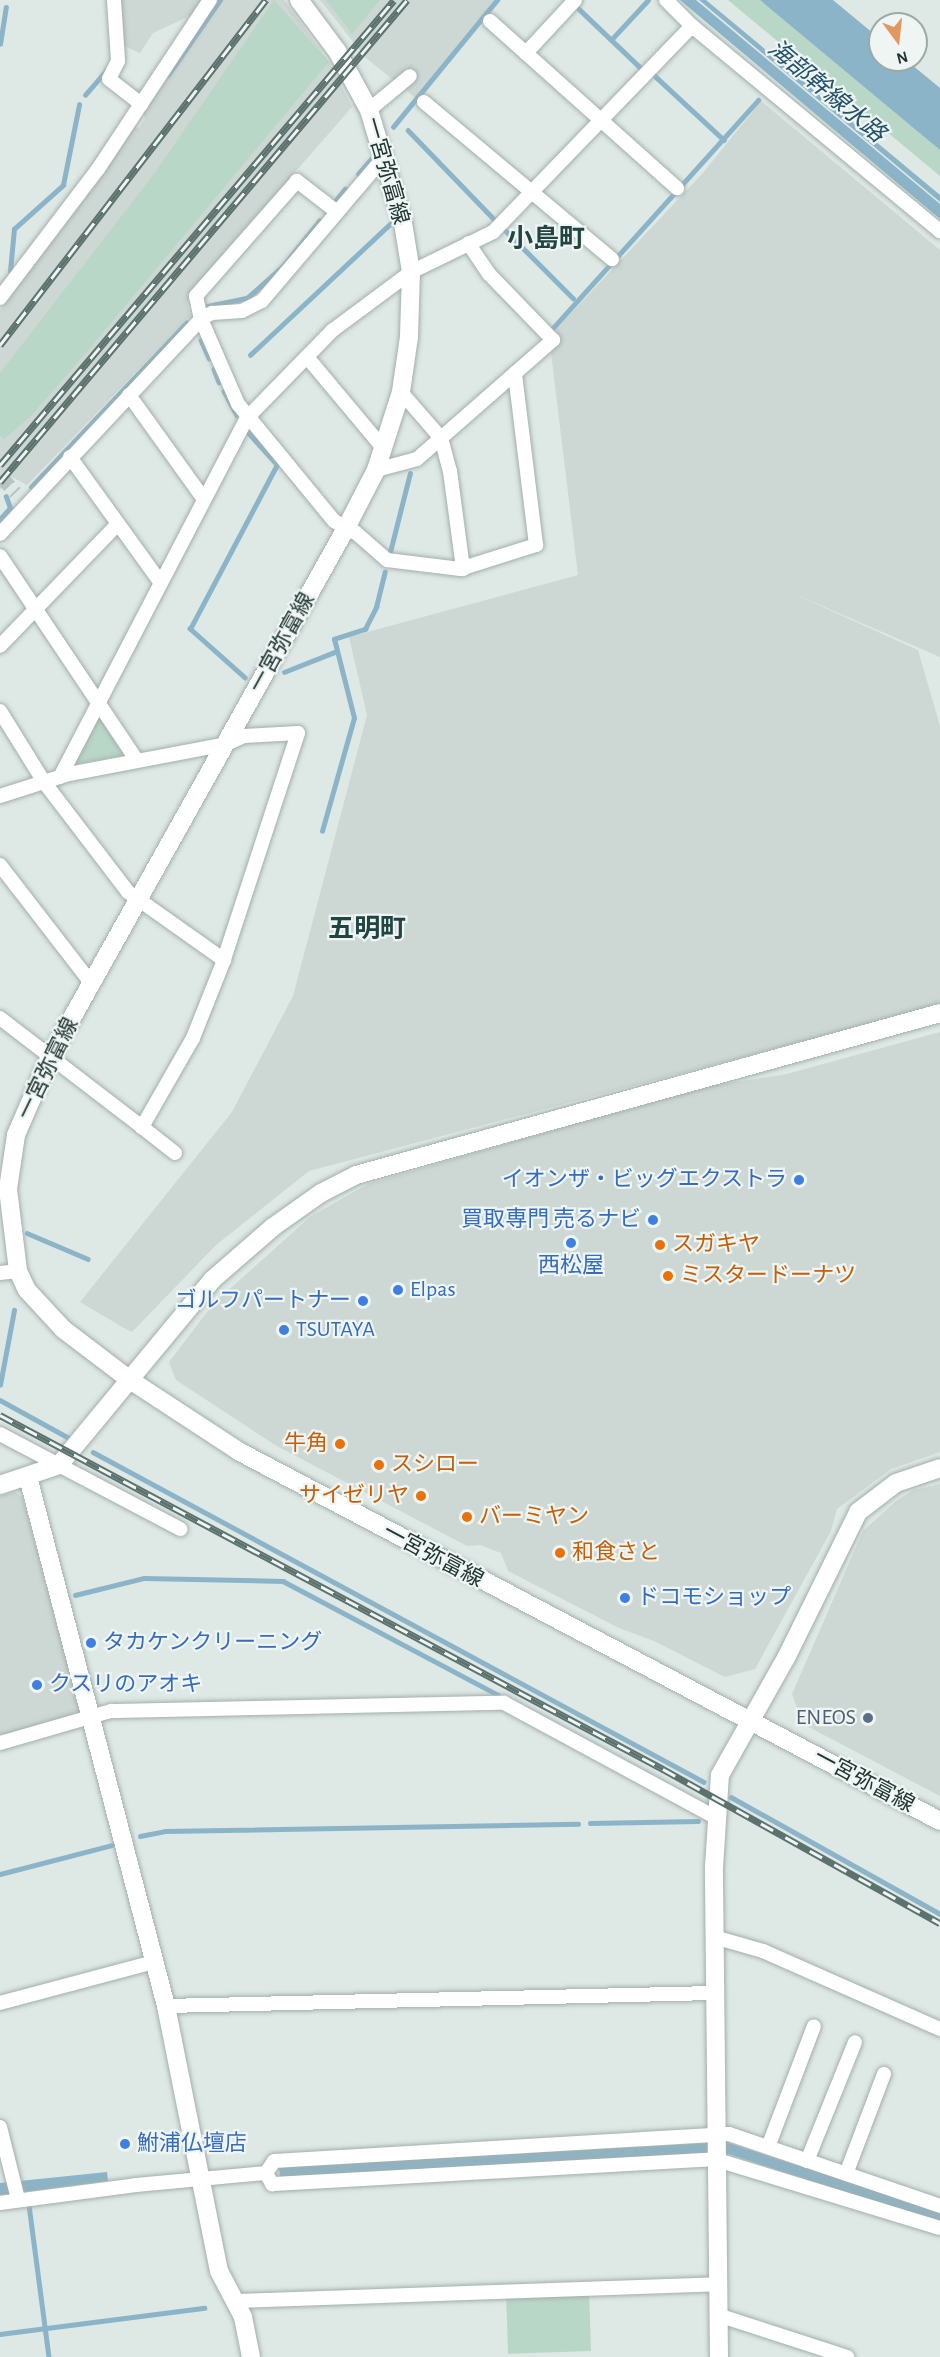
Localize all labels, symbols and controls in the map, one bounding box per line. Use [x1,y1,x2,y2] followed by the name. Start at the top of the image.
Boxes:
[868,12,928,72] north arrow
[762,35,890,149] water label: 海部幹線水路
[895,48,910,67] text: N
[358,114,414,228] street label: 一宮弥富線
[507,224,585,256] district label: 小島町
[244,588,320,698] street label: 一宮弥富線
[328,914,406,946] district label: 五明町
[12,1014,84,1124] street label: 一宮弥富線
[501,1167,787,1193] place label: イオンザ・ビッグエクストラ
[792,1173,806,1187] marker: イオンザ・ビッグエクストラ
[461,1207,641,1233] place label: 買取専門 売るナビ
[646,1213,660,1227] marker: 買取専門 売るナビ
[672,1232,760,1258] place label: スガキヤ
[564,1236,578,1250] marker: 西松屋
[653,1238,667,1252] marker: スガキヤ
[538,1253,604,1279] place label: 西松屋
[680,1263,856,1289] place label: ミスタードーナツ
[661,1269,675,1283] marker: ミスタードーナツ
[410,1277,456,1303] place label: Elpas
[391,1283,405,1297] marker: Elpas
[175,1288,351,1314] place label: ゴルフパートナー
[356,1294,370,1308] marker: ゴルフパートナー
[296,1317,375,1343] place label: TSUTAYA
[277,1323,291,1337] marker: TSUTAYA
[284,1431,328,1457] place label: 牛角
[333,1437,347,1451] marker: 牛角
[391,1452,479,1478] place label: スシロー
[372,1458,386,1472] marker: スシロー
[299,1483,409,1509] place label: サイゼリヤ
[414,1489,428,1503] marker: サイゼリヤ
[479,1504,589,1530] place label: バーミヤン
[460,1510,474,1524] marker: バーミヤン
[378,1519,488,1593] street label: 一宮弥富線
[572,1540,660,1566] place label: 和食さと
[553,1546,567,1560] marker: 和食さと
[637,1585,791,1611] place label: ドコモショップ
[618,1591,632,1605] marker: ドコモショップ
[103,1630,323,1656] place label: タカケンクリーニング
[84,1636,98,1650] marker: タカケンクリーニング
[49,1672,203,1698] place label: クスリのアオキ
[30,1678,44,1692] marker: クスリのアオキ
[796,1705,856,1731] place label: ENEOS
[861,1711,875,1725] marker: ENEOS
[809,1744,919,1818] street label: 一宮弥富線
[137,2131,247,2157] place label: 鮒浦仏壇店
[118,2137,132,2151] marker: 鮒浦仏壇店

